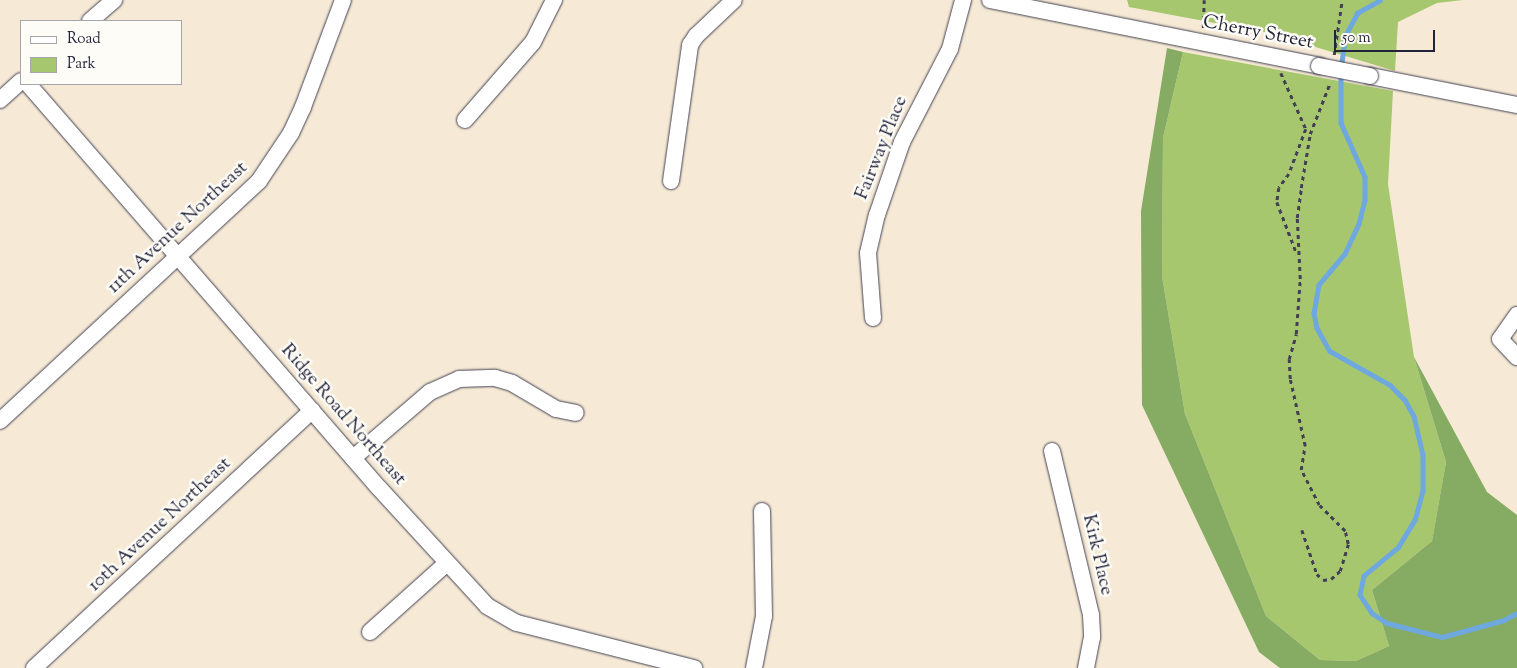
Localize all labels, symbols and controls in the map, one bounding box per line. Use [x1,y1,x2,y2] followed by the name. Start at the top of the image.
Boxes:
[1201,11,1315,55] street label: Cherry Street
[20,20,182,85] legend
[1337,20,1438,52] scale bar
[1342,28,1371,49] text: 50 m
[67,29,101,50] text: Road
[67,54,96,75] text: Park
[851,93,913,203] street label: Fairway Place
[103,157,253,299] street label: 11th Avenue Northeast
[275,340,411,490] street label: Ridge Road Northeast
[84,453,236,597] street label: 10th Avenue Northeast
[1077,512,1117,598] street label: Kirk Place

